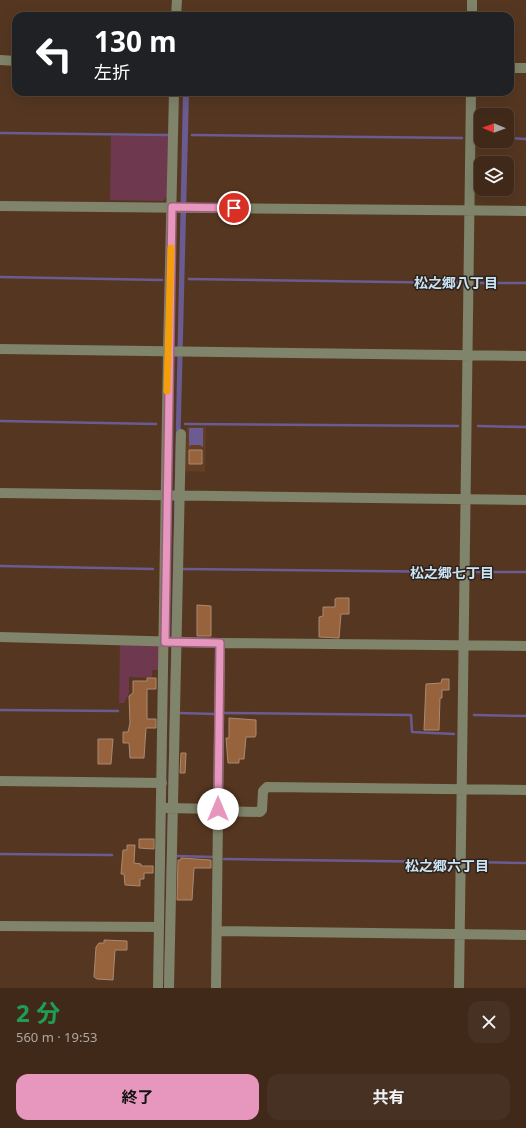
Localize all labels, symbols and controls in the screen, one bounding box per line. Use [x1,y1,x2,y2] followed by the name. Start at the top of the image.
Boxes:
[94,22,177,60] text: 130 m
[28,28,80,80] icon: left
[94,60,130,84] text: 左折
[474,108,514,148] north arrow
[474,108,514,196] map controls
[474,156,514,196] button: layers
[217,191,251,225] pin
[223,197,245,219] icon: arrive
[414,273,498,292] district label: 松之郷八丁目
[410,563,494,582] district label: 松之郷七丁目
[197,788,239,830] position arrow
[405,856,489,875] district label: 松之郷六丁目
[16,996,60,1029] text: 2 分
[468,1001,510,1043] button: close
[16,1028,97,1046] text: 560 m · 19:53
[16,1074,259,1120] button: 終了
[267,1074,510,1120] button: 共有

